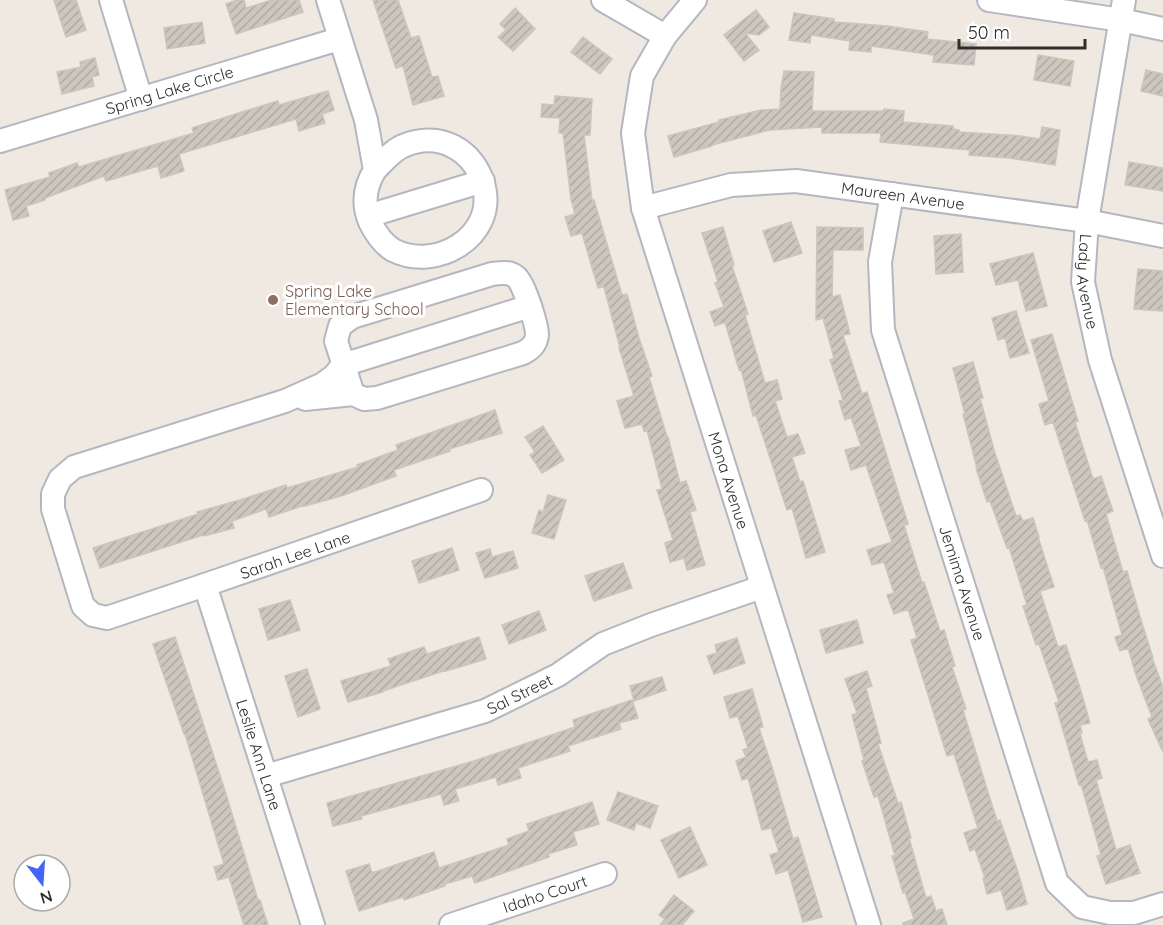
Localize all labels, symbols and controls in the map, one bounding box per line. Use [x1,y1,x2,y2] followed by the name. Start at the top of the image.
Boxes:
[959,12,1085,50] scale bar
[968,21,1010,44] text: 50 m
[103,61,236,119] street label: Spring Lake Circle
[840,177,966,214] street label: Maureen Avenue
[1073,233,1103,331] street label: Lady Avenue
[285,281,424,319] place label: Spring Lake Elementary School
[266,293,280,307] marker: Spring Lake Elementary School
[704,429,754,532] street label: Mona Avenue
[935,523,990,643] street label: Jemima Avenue
[237,527,353,583] street label: Sarah Lee Lane
[484,669,556,719] street label: Sal Street
[232,697,286,813] street label: Leslie Ann Lane
[12,853,72,913] north arrow
[500,871,590,917] street label: Idaho Court
[38,886,55,909] text: N

